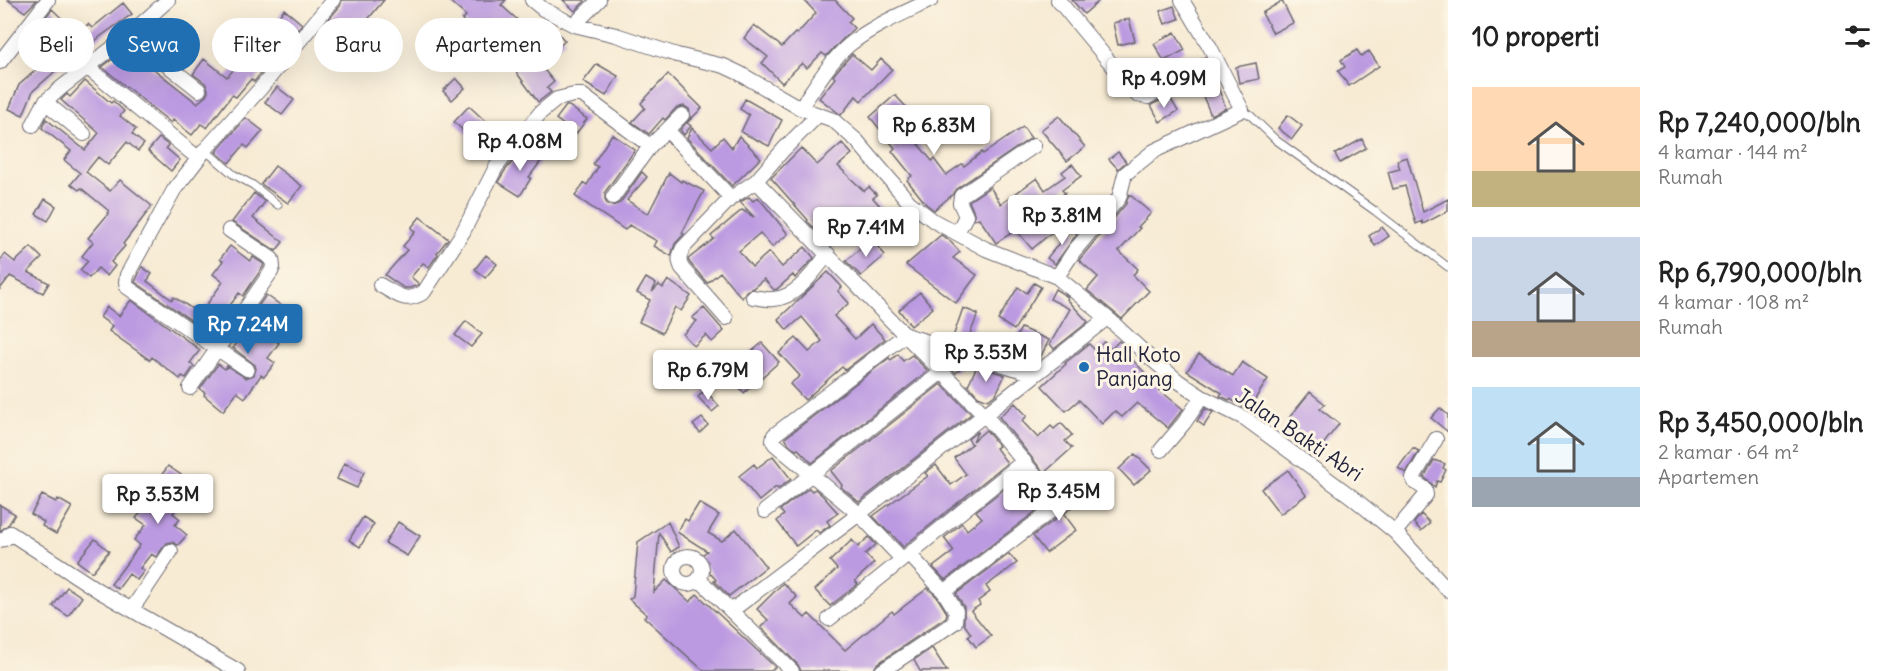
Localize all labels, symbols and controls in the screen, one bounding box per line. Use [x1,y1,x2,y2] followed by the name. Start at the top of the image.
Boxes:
[18,18,94,72] chip: Beli
[106,18,200,72] chip: Sewa
[212,18,302,72] chip: Filter
[314,18,403,72] chip: Baru
[415,18,563,72] chip: Apartemen
[1472,20,1599,53] text: 10 properti
[1841,20,1874,53] icon: filters
[1102,58,1226,109] pin: Rp 4.09M
[1121,65,1207,90] text: Rp 4.09M
[872,105,996,156] pin: Rp 6.83M
[1658,106,1861,139] text: Rp 7,240,000/bln
[1520,111,1592,183] icon: home
[892,112,976,137] text: Rp 6.83M
[458,121,582,172] pin: Rp 4.08M
[477,128,563,153] text: Rp 4.08M
[1658,139,1808,164] text: 4 kamar · 144 m²
[1658,164,1723,189] text: Rumah
[1000,195,1124,246] pin: Rp 3.81M
[1022,202,1102,227] text: Rp 3.81M
[804,207,928,258] pin: Rp 7.41M
[827,214,905,239] text: Rp 7.41M
[1658,256,1862,289] text: Rp 6,790,000/bln
[1520,261,1592,333] icon: home
[1658,289,1809,314] text: 4 kamar · 108 m²
[186,304,310,355] pin: Rp 7.24M
[207,311,289,336] text: Rp 7.24M
[1658,314,1723,339] text: Rumah
[924,332,1048,383] pin: Rp 3.53M
[944,339,1028,364] text: Rp 3.53M
[1096,341,1181,392] place label: Hall Koto Panjang
[646,350,770,401] pin: Rp 6.79M
[667,357,749,382] text: Rp 6.79M
[1077,360,1091,374] marker: Hall Koto Panjang
[1230,382,1368,487] street label: Jalan Bakti Abri
[1658,406,1864,439] text: Rp 3,450,000/bln
[1520,411,1592,483] icon: home
[1658,439,1799,464] text: 2 kamar · 64 m²
[1658,464,1759,489] text: Apartemen
[997,471,1121,522] pin: Rp 3.45M
[96,474,220,525] pin: Rp 3.53M
[1017,478,1101,503] text: Rp 3.45M
[116,481,200,506] text: Rp 3.53M

